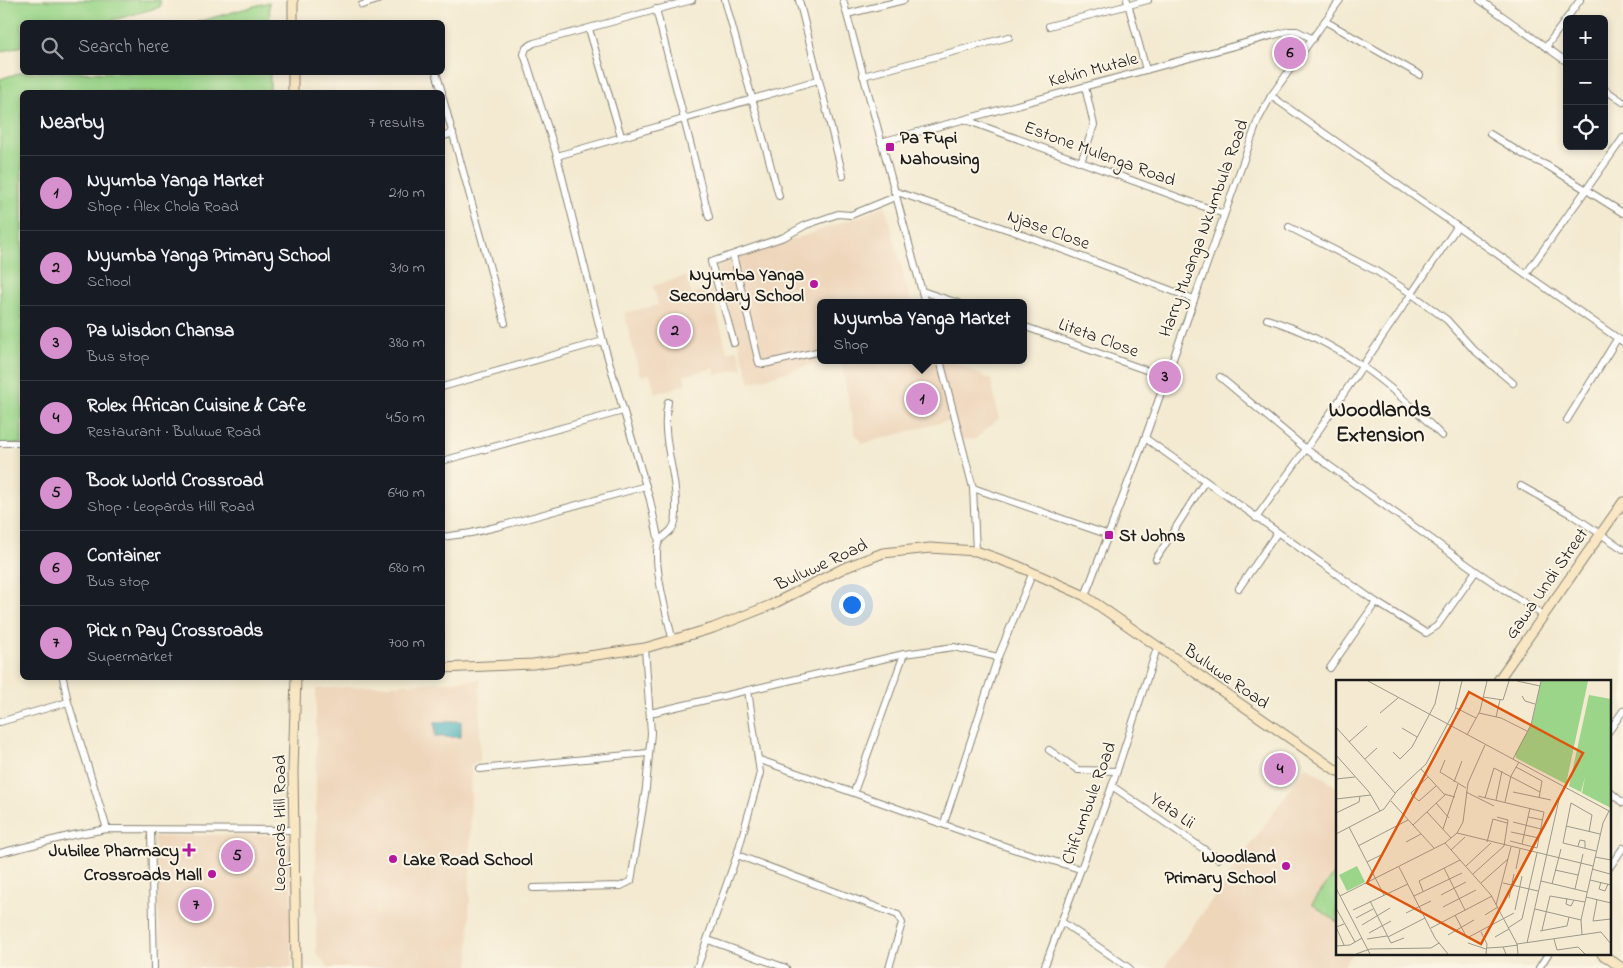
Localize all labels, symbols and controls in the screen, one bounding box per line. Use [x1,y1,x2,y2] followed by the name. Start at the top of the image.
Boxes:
[1563,15,1608,150] map controls
[1563,15,1608,60] button: +
[20,20,445,75] search box
[38,34,66,62] icon: search
[78,34,169,61] text: Search here
[1274,34,1306,72] pin: 6
[1046,46,1142,95] street label: Kelvin Mutale
[1563,60,1608,105] button: −
[1563,105,1608,150] button: locate
[40,108,104,138] text: Nearby
[369,111,425,135] text: 7 results
[1020,115,1179,195] street label: Estone Mulenga Road
[1153,116,1257,341] street label: Harry Mwanga Nkumbula Road
[900,126,979,174] place label: Pa Fupi Nahousing
[884,141,896,153] marker: Pa Fupi Nahousing
[87,168,264,195] text: Nyumba Yanga Market
[53,181,59,205] text: 1
[389,181,425,205] text: 210 m
[87,195,239,219] text: Shop · Alex Chola Road
[1003,204,1094,258] street label: Njase Close
[87,243,330,270] text: Nyumba Yanga Primary School
[52,256,60,280] text: 2
[390,256,425,280] text: 310 m
[669,263,804,311] place label: Nyumba Yanga Secondary School
[87,270,131,294] text: School
[808,278,820,290] marker: Nyumba Yanga Secondary School
[817,299,1027,364] popup
[834,306,1010,333] text: Nyumba Yanga Market
[659,312,691,350] pin: 2
[1055,312,1143,366] street label: Liteta Close
[87,318,234,345] text: Pa Wisdon Chansa
[53,331,59,355] text: 3
[389,331,425,355] text: 380 m
[834,333,869,357] text: Shop
[87,345,150,369] text: Bus stop
[1149,358,1181,396] pin: 3
[906,380,938,418] pin: 1
[87,393,306,420] text: Rolex African Cuisine & Cafe
[1329,395,1431,452] district label: Woodlands Extension
[53,406,59,430] text: 4
[386,406,425,430] text: 450 m
[87,420,261,444] text: Restaurant · Buluwe Road
[87,468,263,495] text: Book World Crossroad
[51,481,61,505] text: 5
[388,481,425,505] text: 640 m
[87,495,255,519] text: Shop · Leopards Hill Road
[1500,523,1596,645] street label: Gawa Undi Street
[1119,524,1185,550] place label: St Johns
[1103,529,1115,541] marker: St Johns
[771,533,872,599] street label: Buluwe Road
[87,543,161,570] text: Container
[52,556,60,580] text: 6
[389,556,425,580] text: 680 m
[87,570,150,594] text: Bus stop
[839,592,865,618] your location
[87,618,263,645] text: Pick n Pay Crossroads
[53,631,59,655] text: 7
[388,631,425,655] text: 700 m
[1177,638,1274,717] street label: Buluwe Road
[87,645,173,669] text: Supermarket
[1336,680,1610,956] inset map
[1056,739,1124,869] street label: Chifumbule Road
[1264,750,1296,788] pin: 4
[268,755,294,891] street label: Leopards Hill Road
[1144,787,1200,836] street label: Yeta Lii
[221,837,253,875] pin: 5
[49,839,179,866] place label: Jubilee Pharmacy
[183,844,195,856] marker: Jubilee Pharmacy
[1165,845,1277,893] place label: Woodland Primary School
[403,848,533,874] place label: Lake Road School
[387,853,399,865] marker: Lake Road School
[1280,860,1292,872] marker: Woodland Primary School
[84,863,202,889] place label: Crossroads Mall
[206,868,218,880] marker: Crossroads Mall
[180,886,212,924] pin: 7

